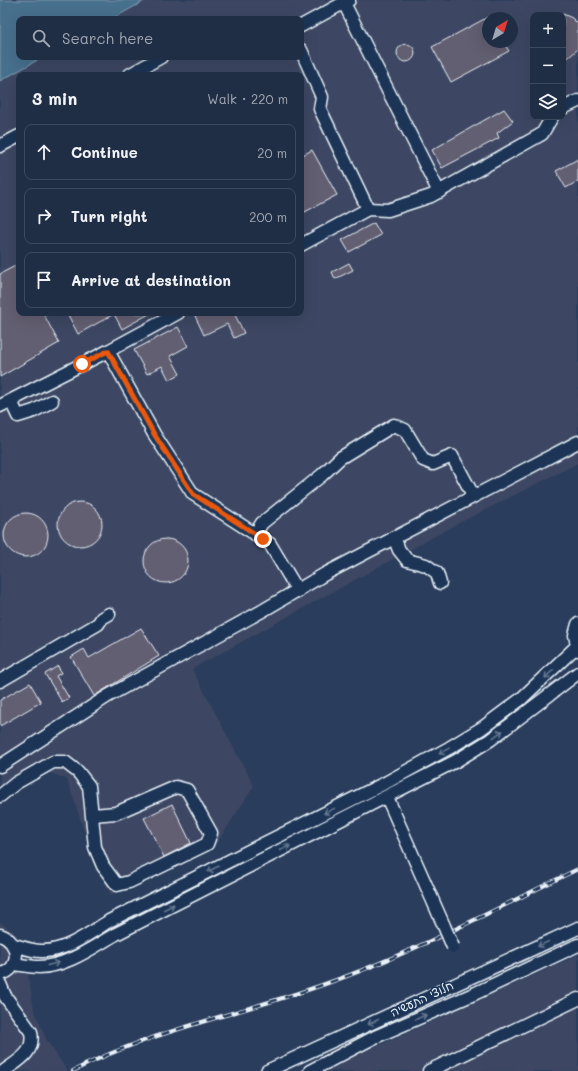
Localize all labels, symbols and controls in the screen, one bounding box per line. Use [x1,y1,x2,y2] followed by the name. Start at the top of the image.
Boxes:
[482,12,518,48] north arrow
[530,12,566,120] map controls
[530,12,566,48] button: +
[16,16,304,60] search box
[30,27,52,49] icon: search
[62,28,153,48] text: Search here
[530,48,566,84] button: −
[530,84,566,120] button: layers
[32,87,77,109] text: 3 min
[207,90,288,107] text: Walk · 220 m
[33,141,55,163] icon: ahead
[71,142,138,162] text: Continue
[257,144,287,161] text: 20 m
[33,205,55,227] icon: right
[71,206,148,226] text: Turn right
[249,208,287,225] text: 200 m
[33,269,55,291] icon: arrive
[71,270,231,290] text: Arrive at destination
[73,355,91,373] route start
[254,530,272,548] route end
[544,669,554,679] one-way arrow
[492,730,503,738] one-way arrow
[439,748,451,755] one-way arrow
[323,807,335,815] one-way arrow
[279,844,291,851] one-way arrow
[207,866,219,873] one-way arrow
[163,903,175,910] one-way arrow
[537,941,549,948] one-way arrow
[46,960,59,968] one-way arrow
[387,976,456,1020] street label: חלוצי התעשיה
[414,1013,426,1020] one-way arrow
[368,1019,380,1026] one-way arrow

